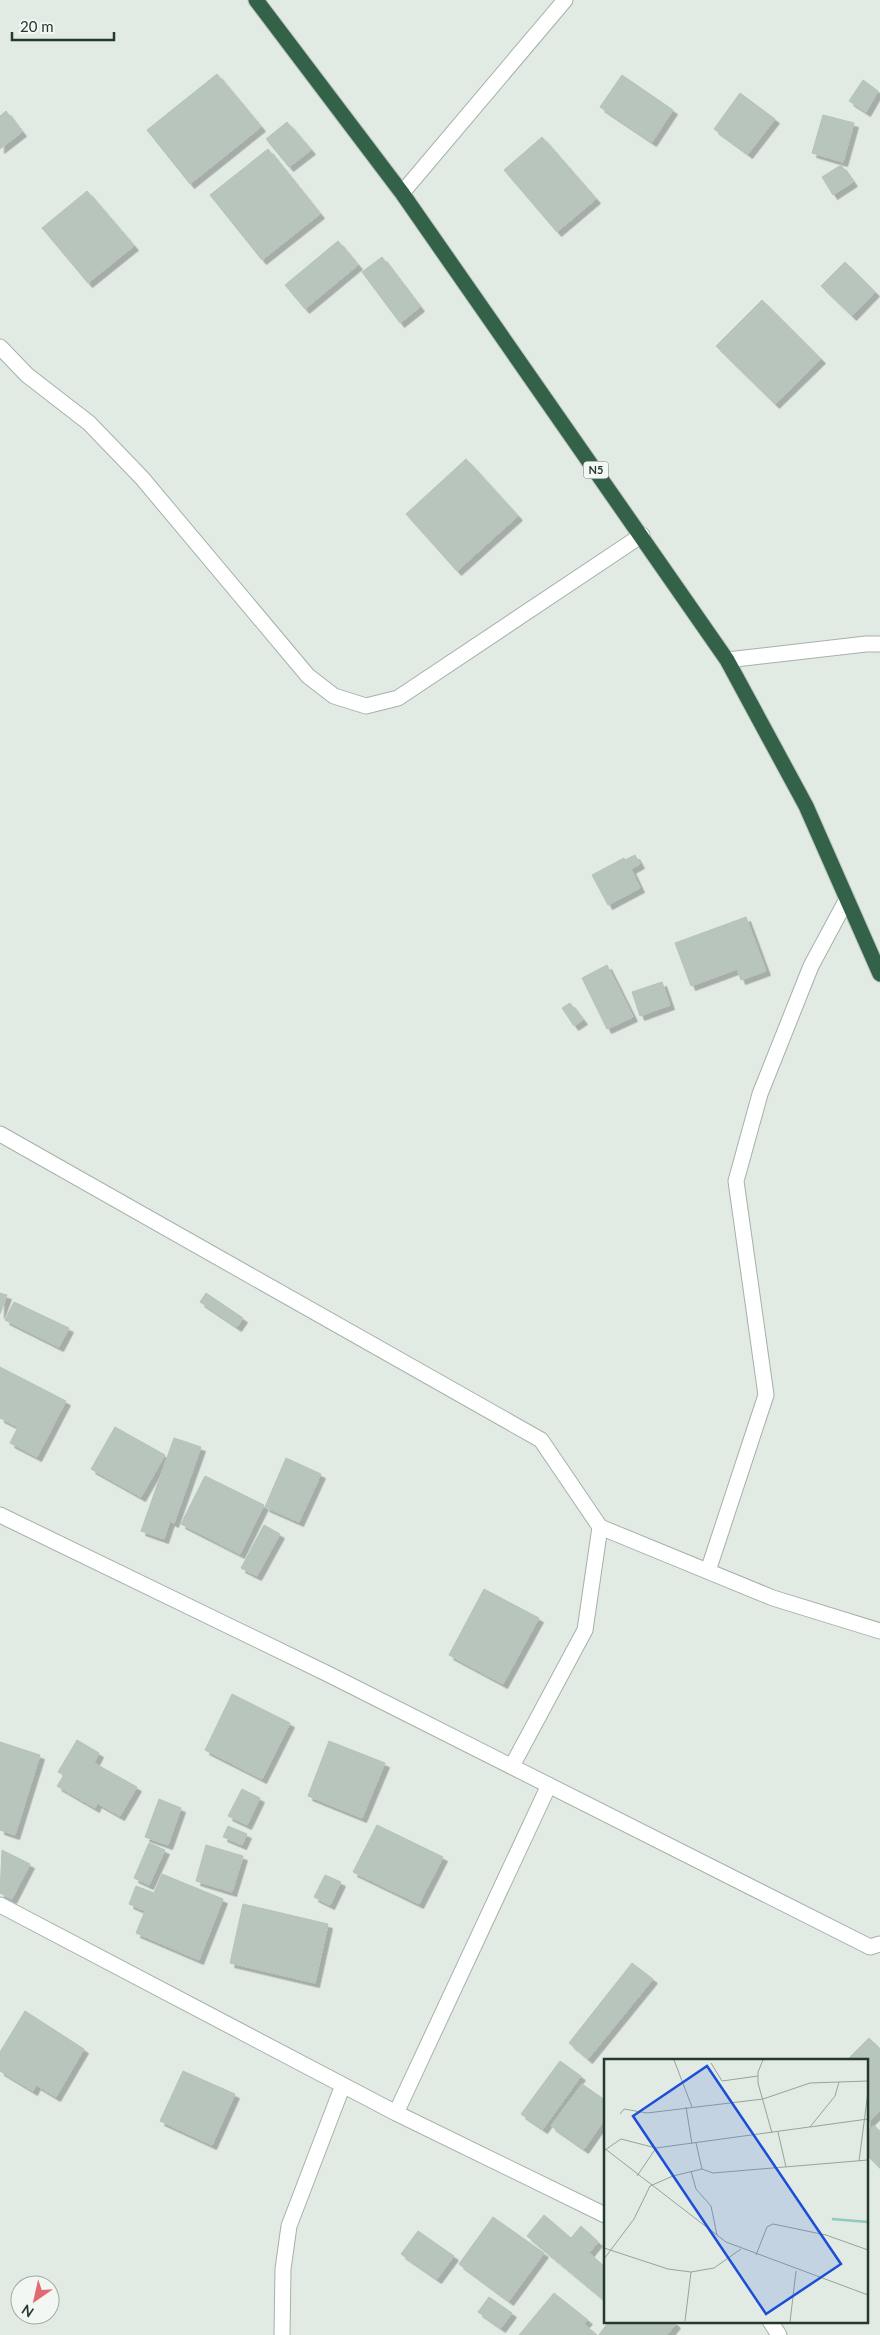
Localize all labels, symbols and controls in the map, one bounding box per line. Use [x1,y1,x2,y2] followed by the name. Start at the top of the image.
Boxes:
[12,10,115,42] scale bar
[20,17,54,35] text: 20 m
[584,462,608,478] road number: N5
[604,2059,868,2322] inset map
[10,2275,60,2325] north arrow
[18,2301,37,2321] text: N

